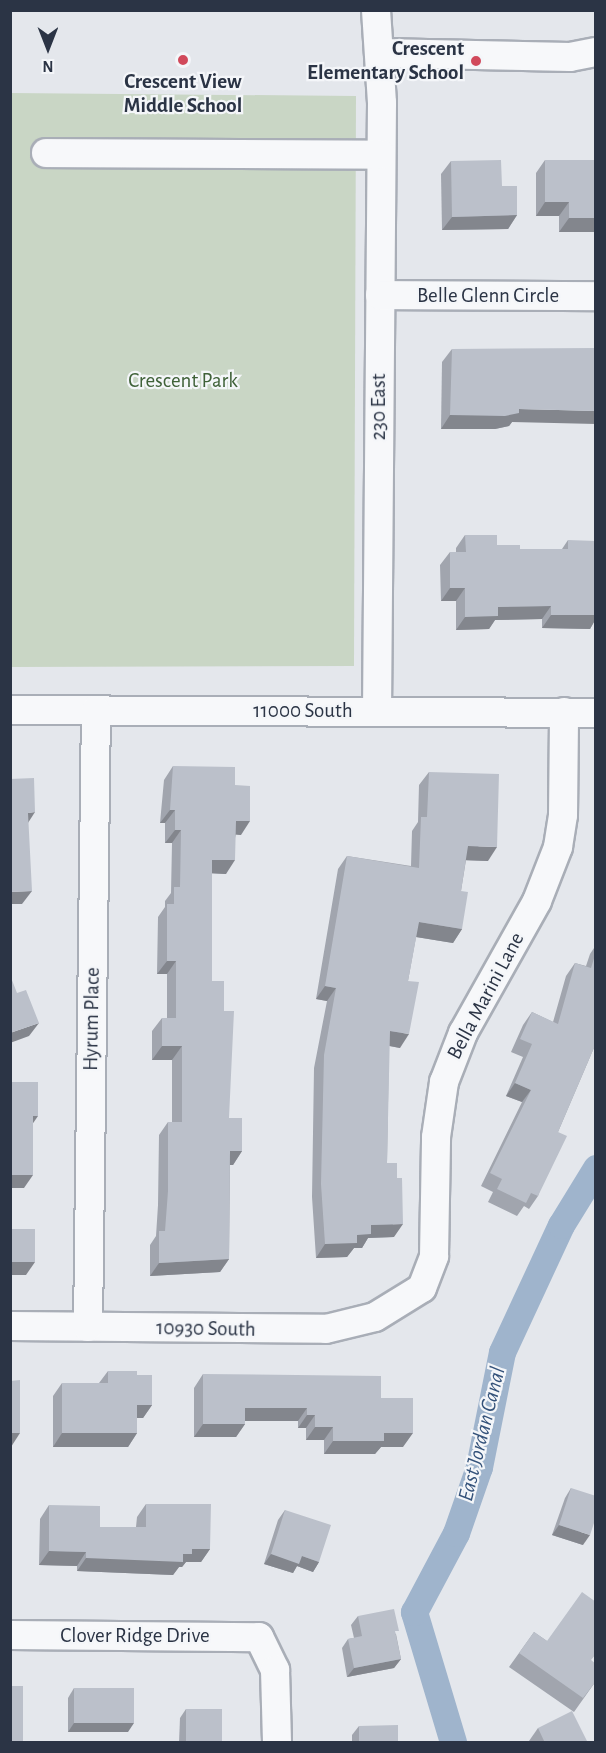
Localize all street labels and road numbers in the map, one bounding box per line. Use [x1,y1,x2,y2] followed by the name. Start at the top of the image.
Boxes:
[417,283,559,309] street label: Belle Glenn Circle
[366,374,392,440] street label: 230 East
[253,698,353,724] street label: 11000 South
[442,928,530,1064] street label: Bella Marini Lane
[78,967,106,1071] street label: Hyrum Place
[156,1316,256,1342] street label: 10930 South
[60,1623,210,1649] street label: Clover Ridge Drive

